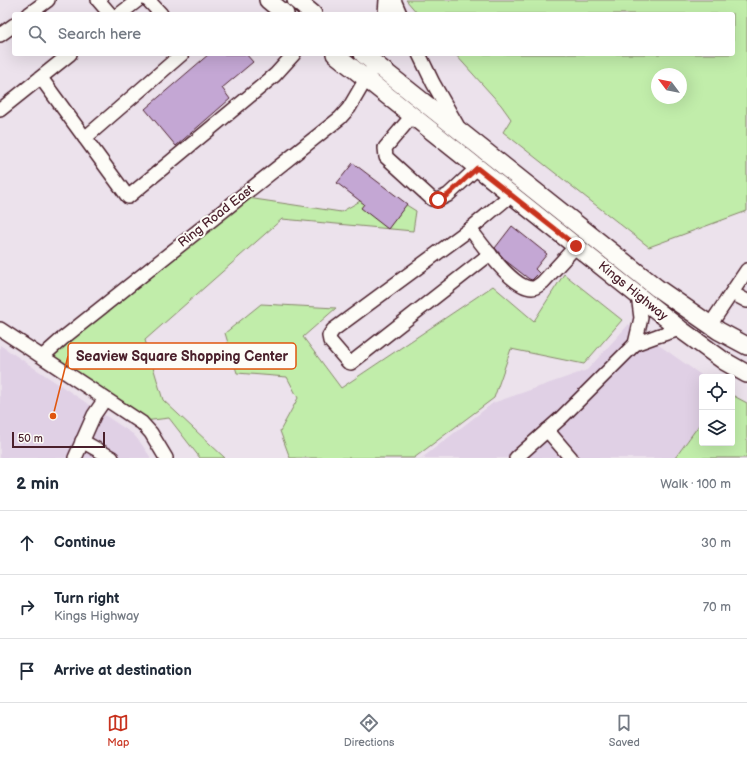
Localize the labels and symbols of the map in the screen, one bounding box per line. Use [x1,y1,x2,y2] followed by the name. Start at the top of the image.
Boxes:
[651,68,687,104] north arrow
[175,181,257,251] street label: Ring Road East
[429,191,447,209] route start
[567,237,585,255] route end
[595,258,671,324] street label: Kings Highway
[68,343,296,369] callout: Seaview Square Shopping Center
[76,348,289,365] text: Seaview Square Shopping Center
[12,430,105,449] scale bar

